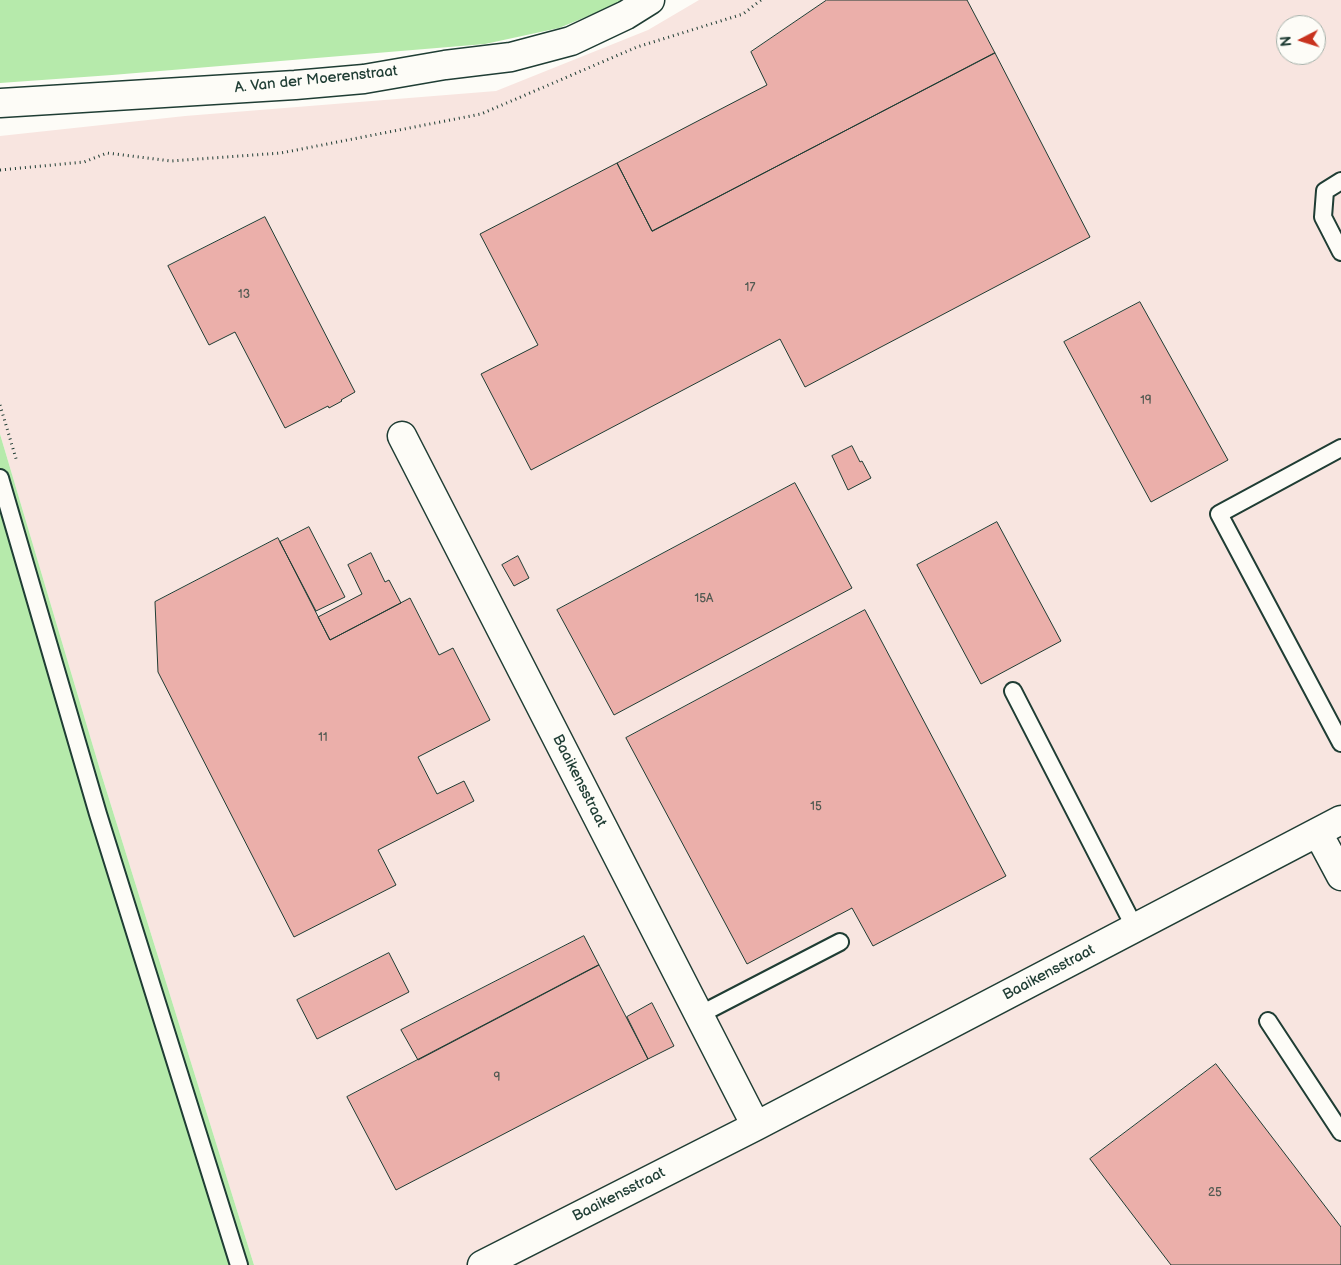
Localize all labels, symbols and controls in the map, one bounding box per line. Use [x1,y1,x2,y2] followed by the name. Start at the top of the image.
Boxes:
[1276,15,1326,65] north arrow
[1278,35,1295,47] text: N
[234,62,398,98] street label: A. Van der Moerenstraat
[745,281,755,295] house number: 17
[238,288,250,302] house number: 13
[1140,394,1152,408] house number: 19
[695,592,713,606] house number: 15A
[318,731,328,745] house number: 11
[548,732,610,830] street label: Baaikensstraat
[810,800,822,814] house number: 15
[1000,941,1098,1005] street label: Baaikensstraat
[494,1071,500,1085] house number: 9
[570,1164,668,1226] street label: Baaikensstraat
[1208,1186,1222,1200] house number: 25

